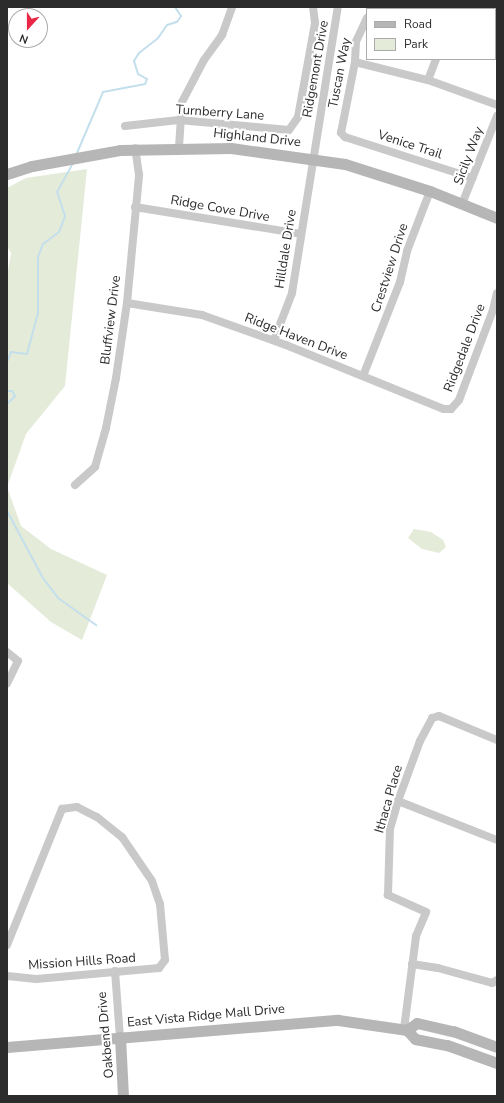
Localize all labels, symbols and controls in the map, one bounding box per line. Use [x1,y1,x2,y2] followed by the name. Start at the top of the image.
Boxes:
[8,8,48,48] north arrow
[366,8,496,60] legend
[404,16,432,32] text: Road
[300,19,332,119] street label: Ridgemont Drive
[17,30,30,47] text: N
[404,36,428,52] text: Park
[326,37,354,109] street label: Tuscan Way
[175,102,265,124] street label: Turnberry Lane
[451,125,487,187] street label: Sicily Way
[213,126,301,150] street label: Highland Drive
[376,127,444,163] street label: Venice Trail
[169,193,271,225] street label: Ridge Cove Drive
[272,208,300,290] street label: Hilldale Drive
[368,222,412,314] street label: Crestview Drive
[98,274,124,366] street label: Bluffview Drive
[441,302,489,394] street label: Ridgedale Drive
[242,310,350,364] street label: Ridge Haven Drive
[372,763,406,835] street label: Ithaca Place
[28,950,136,974] street label: Mission Hills Road
[94,991,118,1079] street label: Oakbend Drive
[126,1001,286,1031] street label: East Vista Ridge Mall Drive

